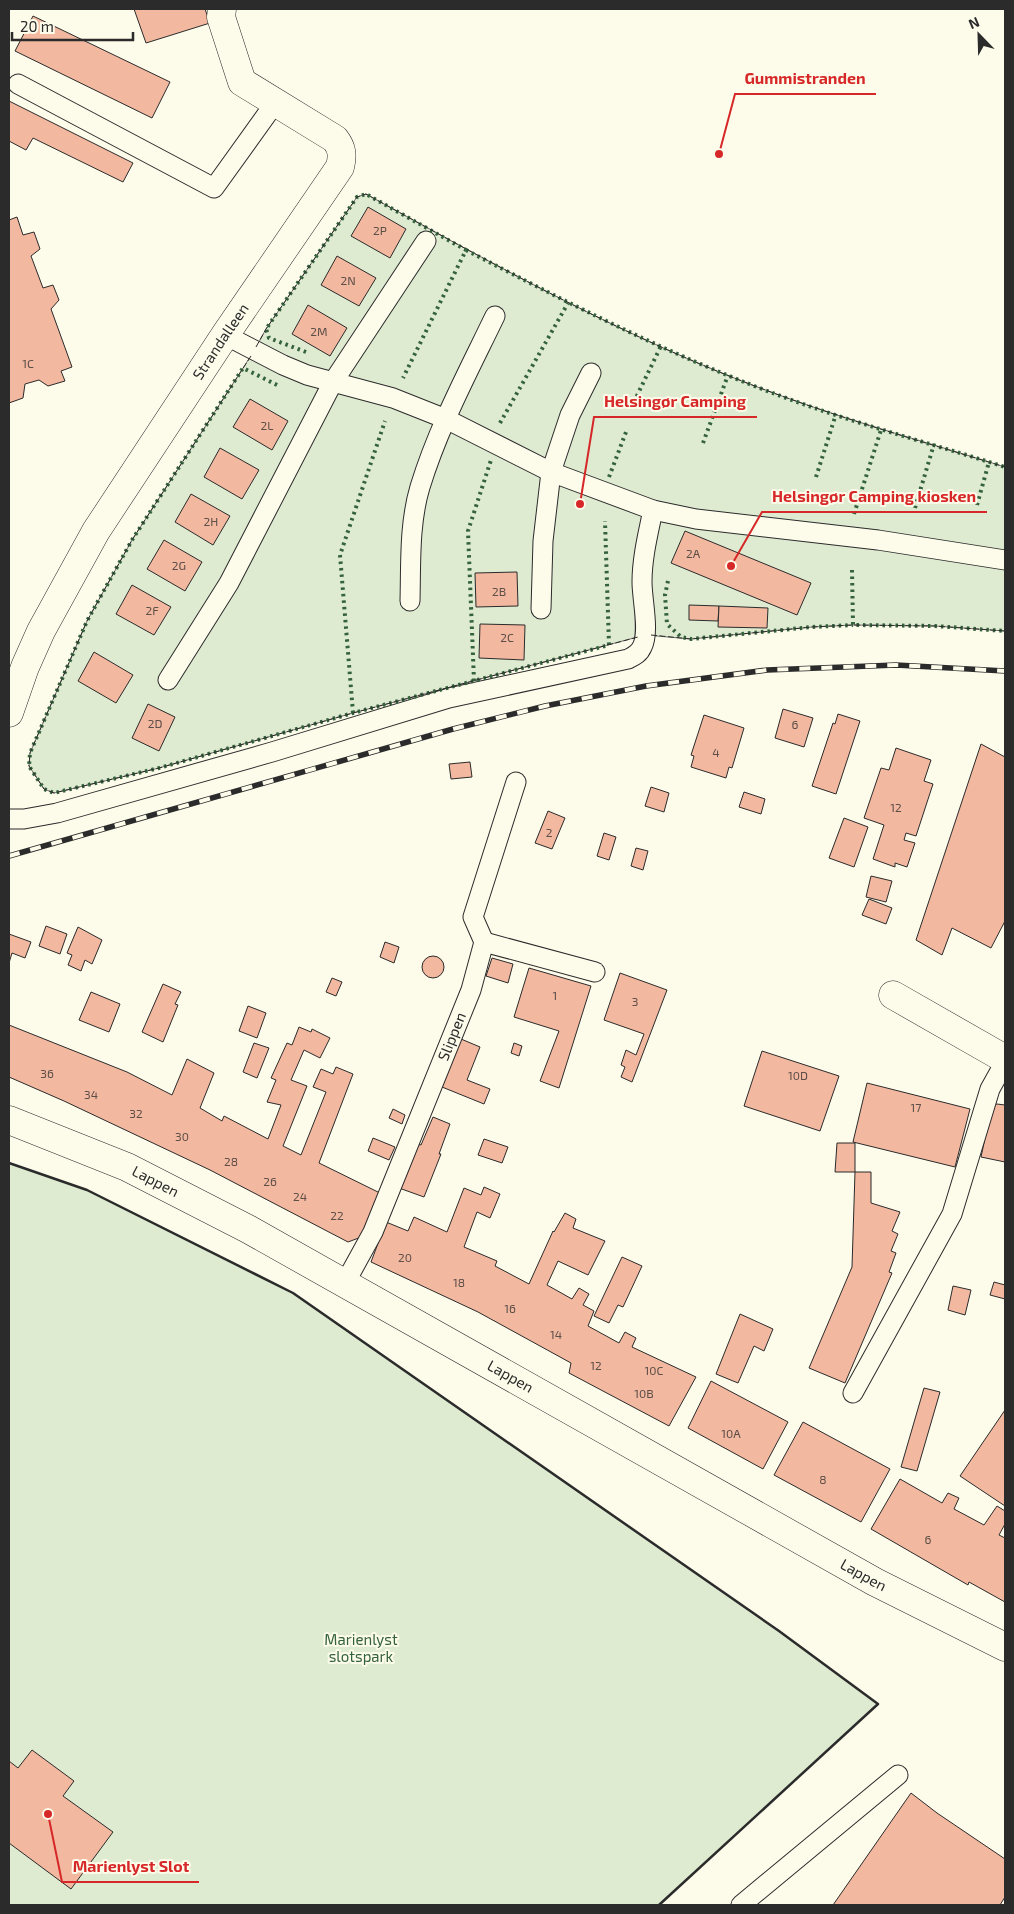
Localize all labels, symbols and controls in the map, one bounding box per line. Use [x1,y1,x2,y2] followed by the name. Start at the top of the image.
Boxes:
[12,10,134,42] scale bar
[954,10,1004,60] north arrow
[966,13,982,32] text: N
[20,17,54,35] text: 20 m
[735,63,876,94] callout: Gummistranden
[744,68,866,87] text: Gummistranden
[373,223,387,237] house number: 2P
[340,273,356,287] house number: 2N
[188,300,252,383] street label: Strandalleen
[310,324,328,338] house number: 2M
[22,356,34,370] house number: 1C
[594,386,757,417] callout: Helsingør Camping
[604,391,747,410] text: Helsingør Camping
[261,418,273,432] house number: 2L
[762,481,987,512] callout: Helsingør Camping kiosken
[772,486,976,505] text: Helsingør Camping kiosken
[204,514,218,528] house number: 2H
[686,546,701,560] house number: 2A
[172,558,186,572] house number: 2G
[492,584,506,598] house number: 2B
[145,603,159,617] house number: 2F
[500,630,514,644] house number: 2C
[148,716,162,730] house number: 2D
[792,717,799,731] house number: 6
[712,745,720,759] house number: 4
[890,800,902,814] house number: 12
[546,825,553,839] house number: 2
[553,988,557,1002] house number: 1
[632,994,638,1008] house number: 3
[433,1009,469,1063] street label: Slippen
[40,1066,54,1080] house number: 36
[788,1068,808,1082] house number: 10D
[84,1087,98,1101] house number: 34
[911,1100,921,1114] house number: 17
[129,1106,143,1120] house number: 32
[175,1129,189,1143] house number: 30
[224,1154,238,1168] house number: 28
[129,1161,182,1200] street label: Lappen
[263,1174,277,1188] house number: 26
[293,1189,307,1203] house number: 24
[330,1208,344,1222] house number: 22
[398,1250,412,1264] house number: 20
[453,1275,465,1289] house number: 18
[504,1301,516,1315] house number: 16
[550,1327,562,1341] house number: 14
[485,1356,537,1396] street label: Lappen
[590,1358,602,1372] house number: 12
[645,1363,664,1377] house number: 10C
[634,1386,654,1400] house number: 10B
[721,1426,741,1440] house number: 10A
[819,1472,827,1486] house number: 8
[925,1532,932,1546] house number: 6
[837,1554,890,1594] street label: Lappen
[324,1630,398,1665] park label: Marienlyst slotspark
[62,1851,199,1882] callout: Marienlyst Slot
[73,1856,190,1876] text: Marienlyst Slot

